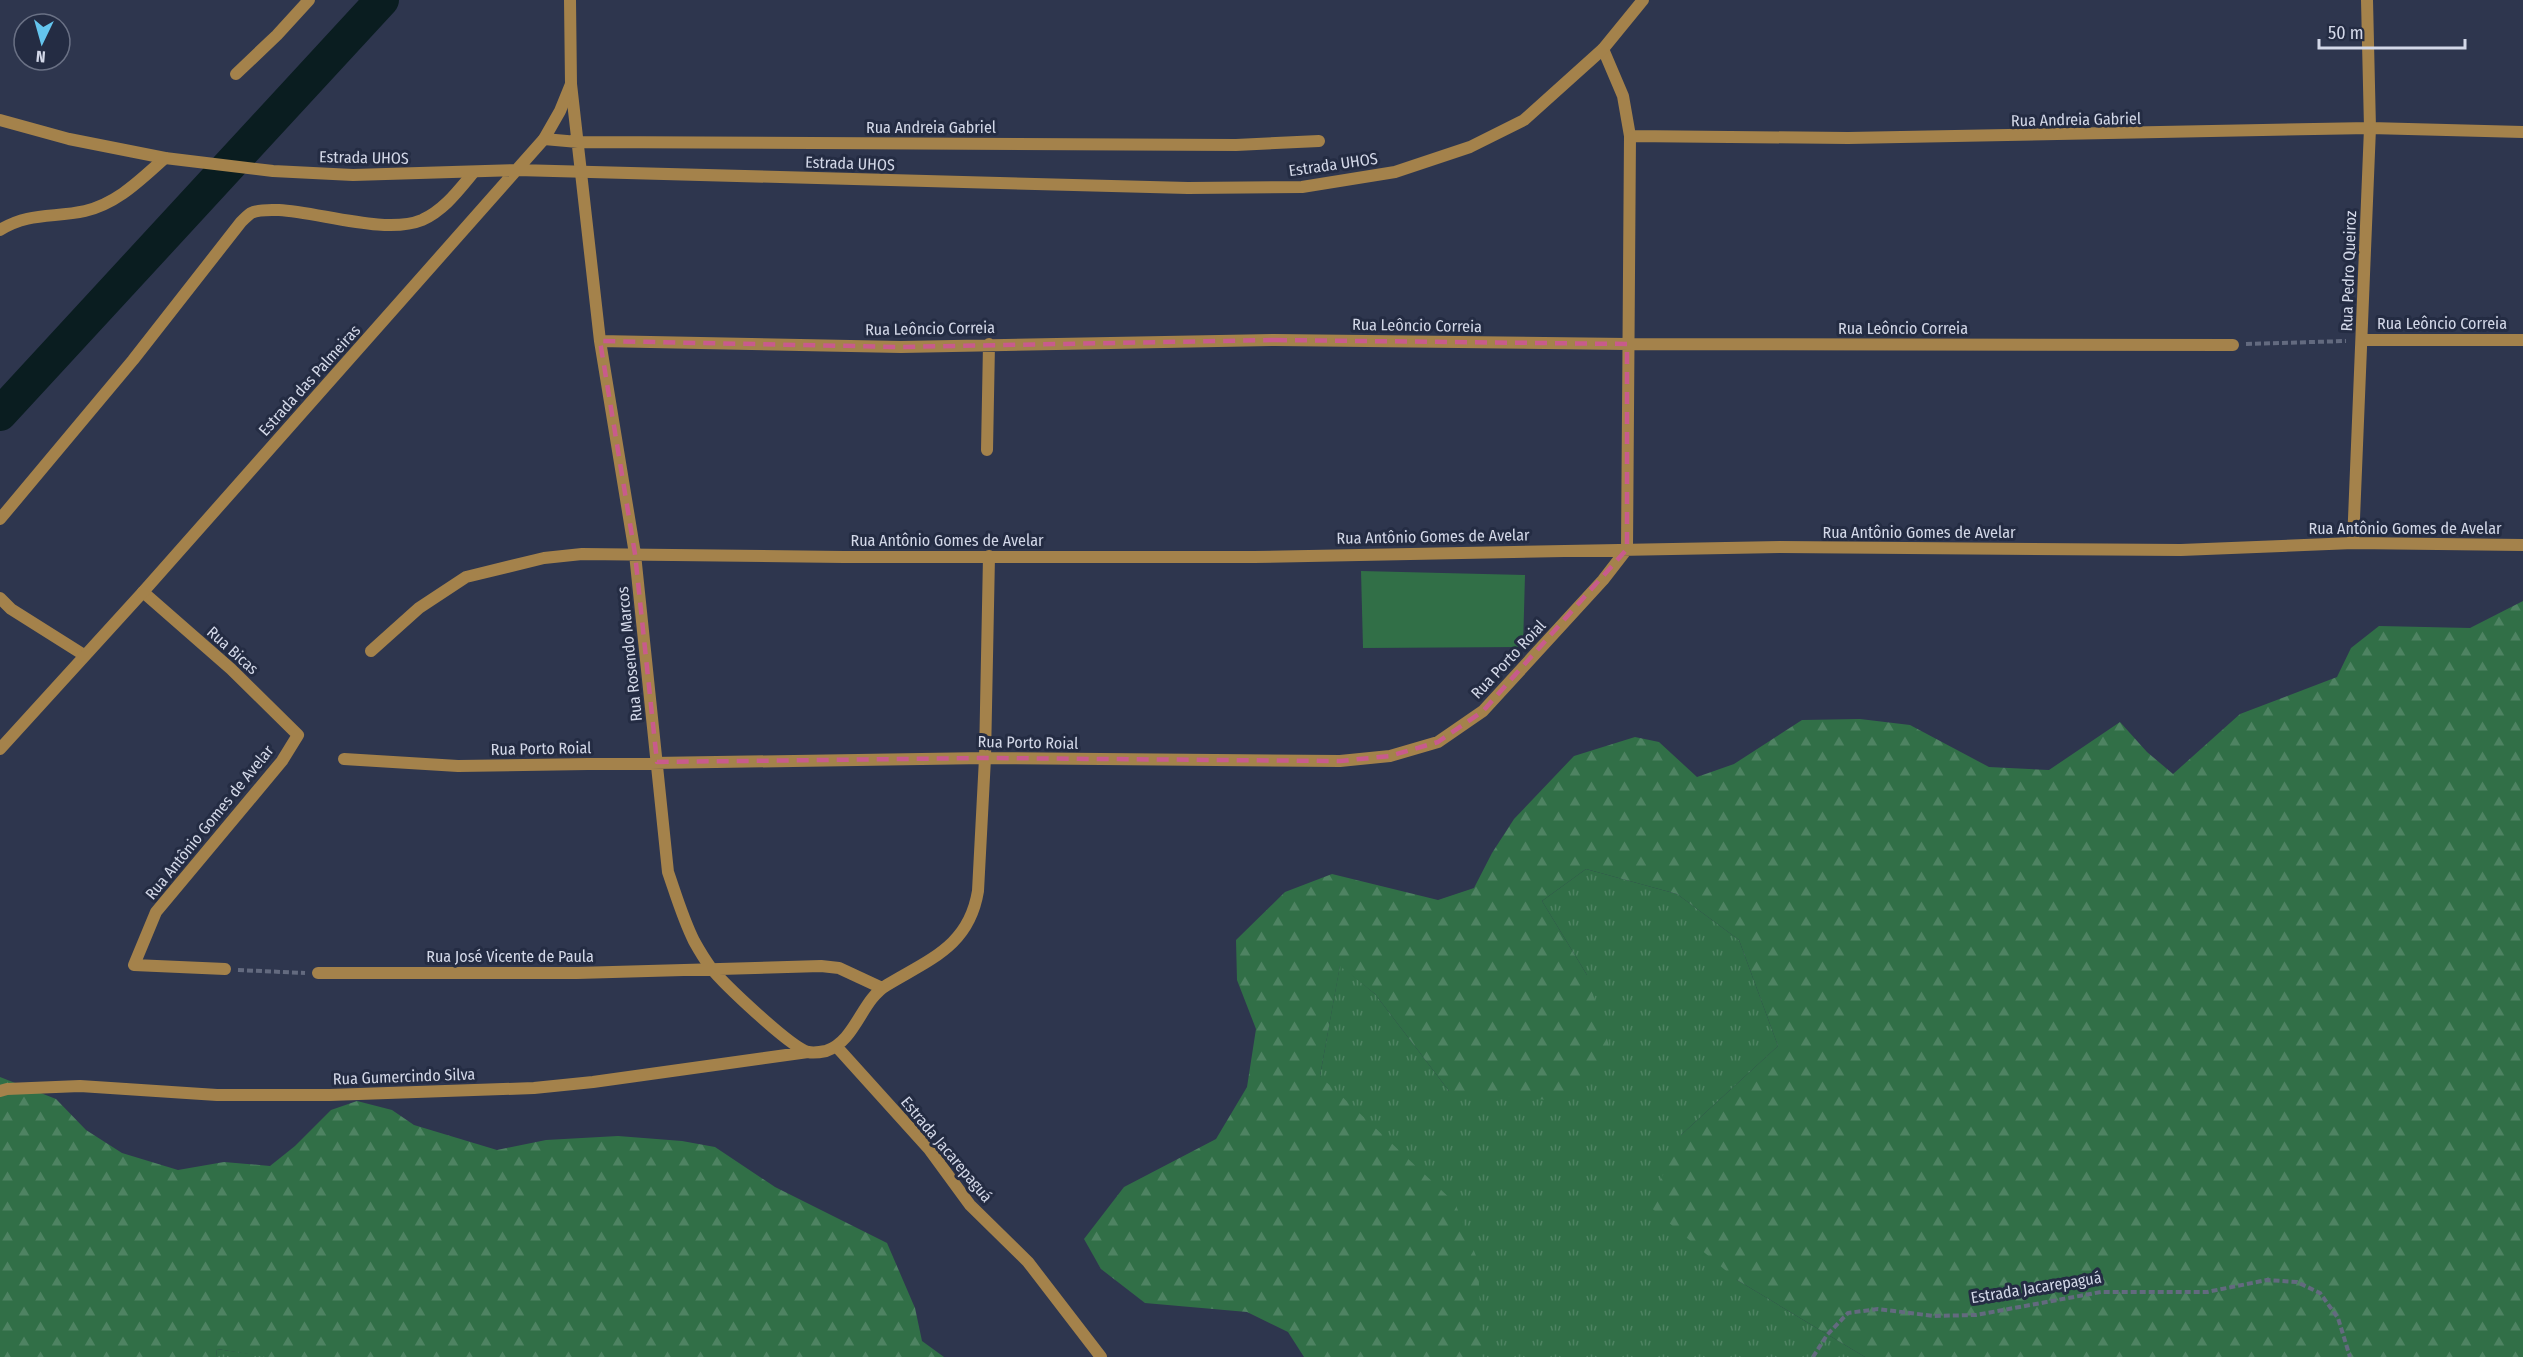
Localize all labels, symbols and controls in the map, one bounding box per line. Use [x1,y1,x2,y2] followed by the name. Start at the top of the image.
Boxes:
[12,12,72,72] north arrow
[2319,12,2464,50] scale bar
[2328,22,2364,44] text: 50 m
[35,47,46,66] text: N
[2011,109,2141,130] street label: Rua Andreia Gabriel
[866,118,996,137] street label: Rua Andreia Gabriel
[319,147,409,168] street label: Estrada UHOS
[1287,149,1379,180] street label: Estrada UHOS
[805,152,895,175] street label: Estrada UHOS
[2337,210,2360,332] street label: Rua Pedro Queiroz
[2377,314,2507,333] street label: Rua Leôncio Correia
[1352,315,1482,336] street label: Rua Leôncio Correia
[865,318,995,339] street label: Rua Leôncio Correia
[1838,319,1968,338] street label: Rua Leôncio Correia
[255,321,364,440] street label: Estrada das Palmeiras
[2308,519,2502,538] street label: Rua Antônio Gomes de Avelar
[1822,523,2016,542] street label: Rua Antônio Gomes de Avelar
[1336,525,1530,548] street label: Rua Antônio Gomes de Avelar
[850,531,1044,550] street label: Rua Antônio Gomes de Avelar
[613,585,646,722] street label: Rua Rosendo Marcos
[1467,616,1550,703] street label: Rua Porto Roial
[203,622,262,679] street label: Rua Bicas
[978,732,1078,753] street label: Rua Porto Roial
[491,738,591,759] street label: Rua Porto Roial
[141,741,278,903] street label: Rua Antônio Gomes de Avelar
[426,947,594,966] street label: Rua José Vicente de Paula
[333,1065,476,1088] street label: Rua Gumercindo Silva
[897,1093,996,1206] street label: Estrada Jacarepaguá
[1969,1268,2103,1307] street label: Estrada Jacarepaguá

